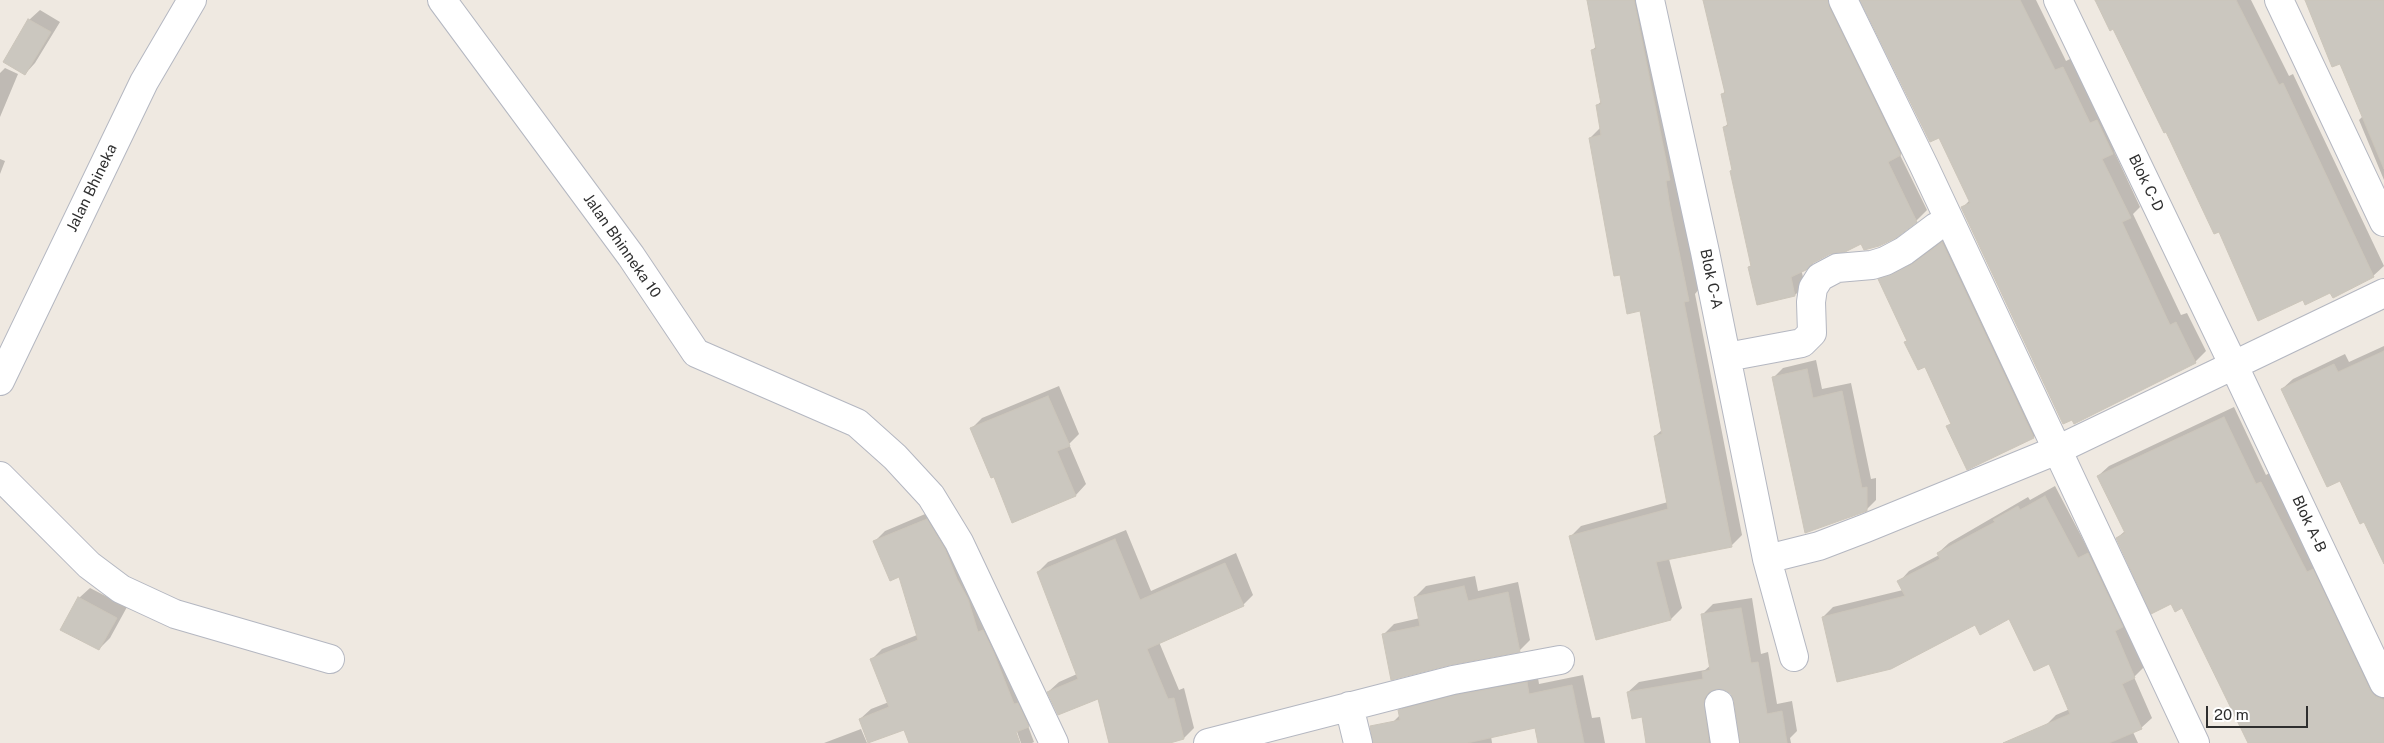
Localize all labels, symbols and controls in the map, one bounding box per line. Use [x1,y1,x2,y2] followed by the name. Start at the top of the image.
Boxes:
[63,141,121,235] street label: Jalan Bhineka
[2125,152,2167,214] street label: Blok C-D
[579,190,665,302] street label: Jalan Bhinneka 10
[1696,247,1726,311] street label: Blok C-A
[2288,493,2330,555] street label: Blok A-B
[2209,696,2312,728] scale bar
[2214,706,2249,723] text: 20 m

